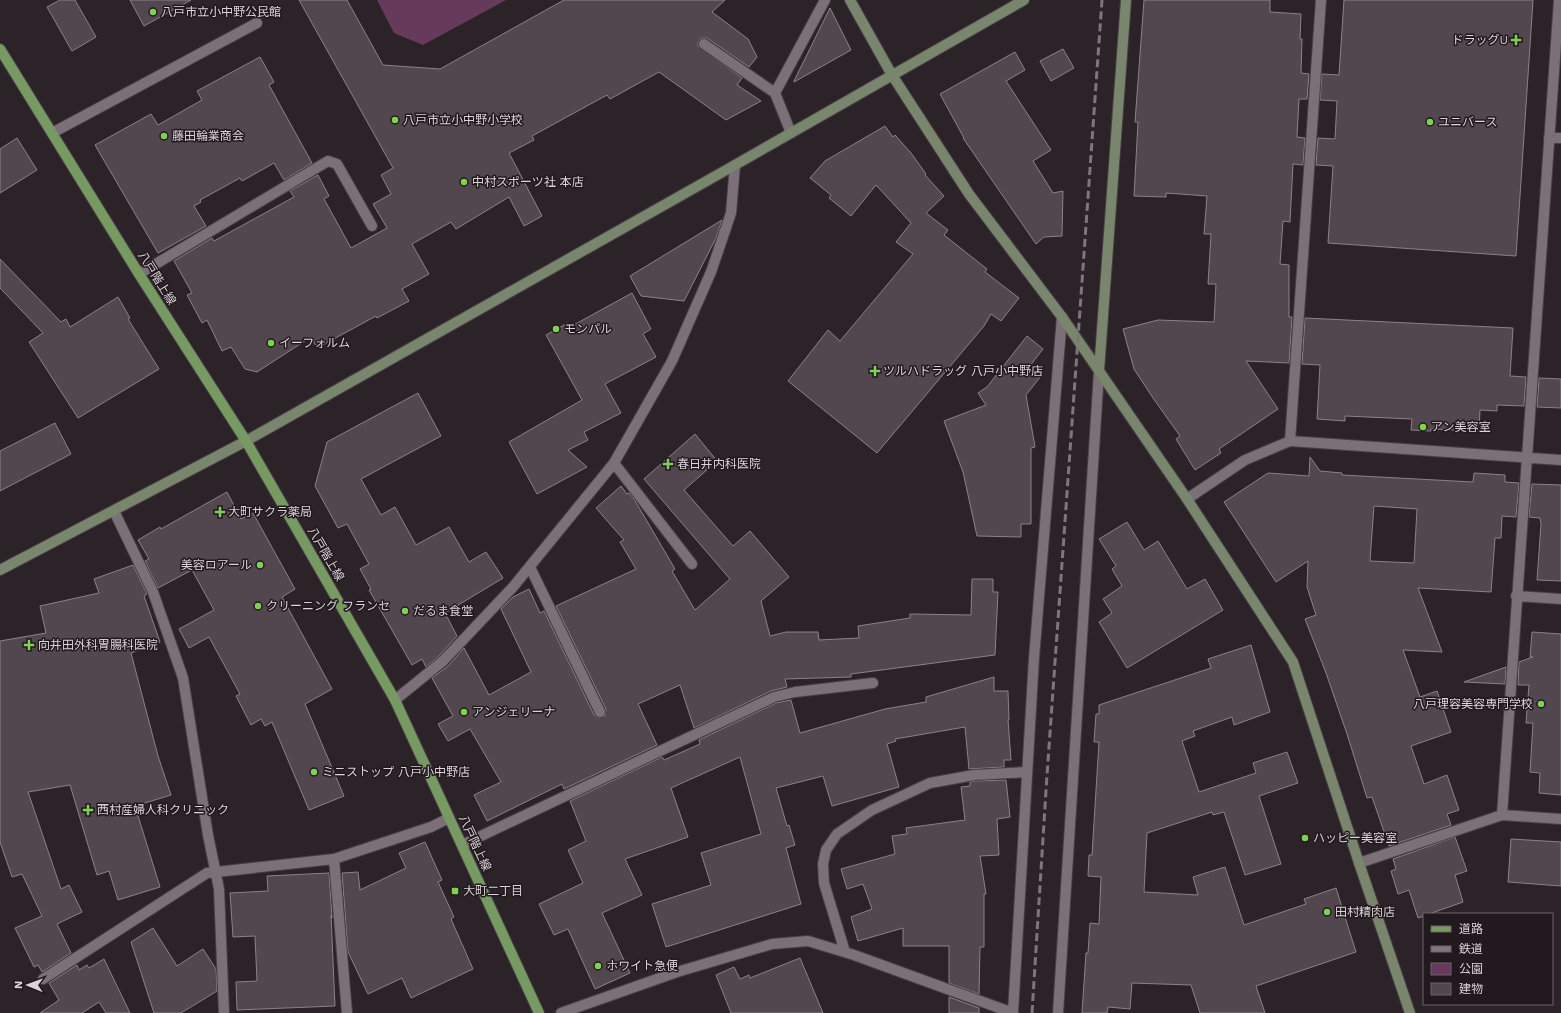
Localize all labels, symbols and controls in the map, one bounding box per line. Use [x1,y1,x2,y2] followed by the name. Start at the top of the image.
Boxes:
[161,5,281,19] place label: 八戸市立小中野公民館
[148,7,158,17] marker: 八戸市立小中野公民館
[1452,33,1508,47] place label: ドラッグU
[1511,35,1521,45] marker: ドラッグU
[403,113,523,127] place label: 八戸市立小中野小学校
[390,115,400,125] marker: 八戸市立小中野小学校
[1438,115,1497,129] place label: ユニバース
[1425,117,1435,127] marker: ユニバース
[172,129,244,143] place label: 藤田輪業商会
[159,131,169,141] marker: 藤田輪業商会
[472,175,584,189] place label: 中村スポーツ社 本店
[459,177,469,187] marker: 中村スポーツ社 本店
[135,249,179,307] street label: 八戸階上線
[564,322,612,336] place label: モンパル
[551,324,561,334] marker: モンパル
[279,336,350,350] place label: イーフォルム
[266,338,276,348] marker: イーフォルム
[883,364,1043,378] place label: ツルハドラッグ 八戸小中野店
[870,366,880,376] marker: ツルハドラッグ 八戸小中野店
[1431,420,1491,434] place label: アン美容室
[1418,422,1428,432] marker: アン美容室
[677,457,761,471] place label: 春日井内科医院
[662,458,674,470] marker: 春日井内科医院
[228,505,312,519] place label: 大町サクラ薬局
[215,507,225,517] marker: 大町サクラ薬局
[305,525,347,583] street label: 八戸階上線
[181,558,252,572] place label: 美容ロアール
[255,560,265,570] marker: 美容ロアール
[266,599,390,613] place label: クリーニング フランセ
[253,601,263,611] marker: クリーニング フランセ
[413,604,473,618] place label: だるま食堂
[400,606,410,616] marker: だるま食堂
[38,638,158,652] place label: 向井田外科胃腸科医院
[23,639,35,651] marker: 向井田外科胃腸科医院
[1413,697,1533,711] place label: 八戸理容美容専門学校
[1536,699,1546,709] marker: 八戸理容美容専門学校
[472,705,556,719] place label: アンジェリーナ
[459,707,469,717] marker: アンジェリーナ
[322,765,470,779] place label: ミニストップ 八戸小中野店
[309,767,319,777] marker: ミニストップ 八戸小中野店
[97,803,229,817] place label: 西村産婦人科クリニック
[82,804,94,816] marker: 西村産婦人科クリニック
[456,813,494,873] street label: 八戸階上線
[1313,831,1397,845] place label: ハッピー美容室
[1300,833,1310,843] marker: ハッピー美容室
[463,884,523,898] place label: 大町二丁目
[450,886,460,896] marker: 大町二丁目
[1335,905,1395,919] place label: 田村精肉店
[1322,907,1332,917] marker: 田村精肉店
[1423,913,1553,1005] legend
[1459,922,1483,936] text: 道路
[1459,942,1483,956] text: 鉄道
[606,959,678,973] place label: ホワイト急便
[593,961,603,971] marker: ホワイト急便
[1459,962,1483,976] text: 公園
[8,965,48,1005] north arrow
[12,981,25,989] text: N
[1459,982,1483,996] text: 建物

